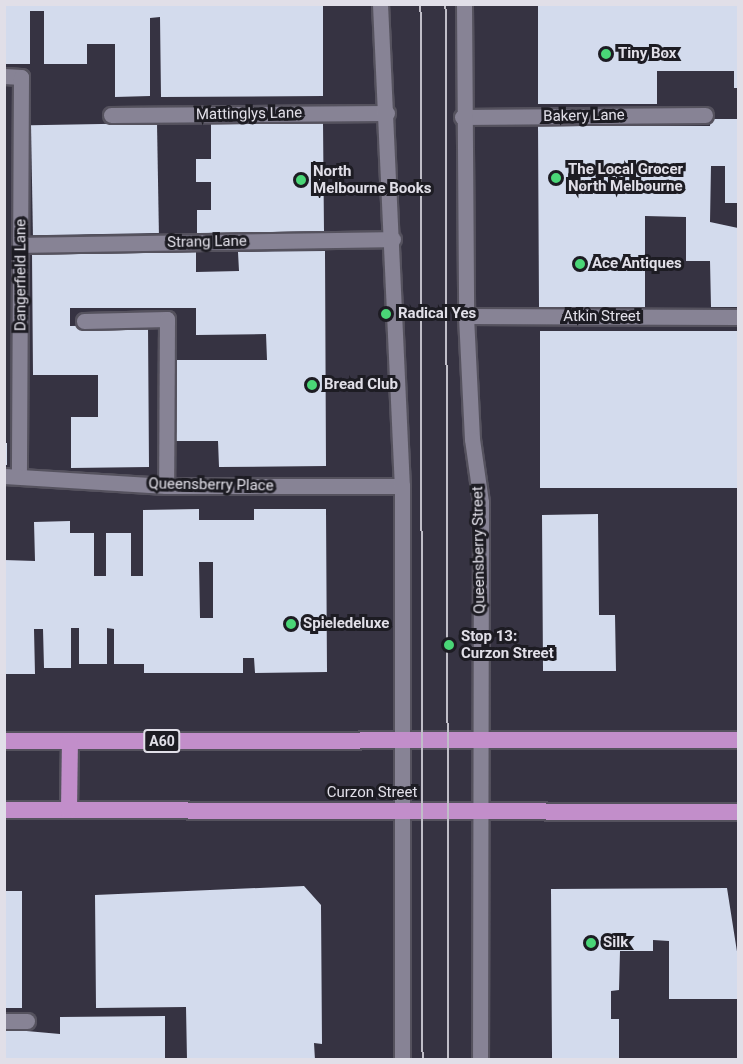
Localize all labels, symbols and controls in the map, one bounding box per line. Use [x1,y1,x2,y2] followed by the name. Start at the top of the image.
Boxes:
[618,45,676,63] place label: Tiny Box
[599,47,613,61] marker: Tiny Box
[196,104,302,124] street label: Mattinglys Lane
[543,106,625,126] street label: Bakery Lane
[568,160,683,195] place label: The Local Grocer North Melbourne
[313,162,431,197] place label: North Melbourne Books
[549,171,563,185] marker: The Local Grocer North Melbourne
[294,173,308,187] marker: North Melbourne Books
[12,219,30,331] street label: Dangerfield Lane
[167,232,247,252] street label: Strang Lane
[592,255,682,273] place label: Ace Antiques
[573,257,587,271] marker: Ace Antiques
[398,305,476,323] place label: Radical Yes
[379,307,393,321] marker: Radical Yes
[563,308,641,326] street label: Atkin Street
[324,376,398,394] place label: Bread Club
[305,378,319,392] marker: Bread Club
[148,475,274,495] street label: Queensberry Place
[469,486,489,614] street label: Queensberry Street
[303,615,389,633] place label: Spieledeluxe
[284,617,298,631] marker: Spieledeluxe
[461,627,554,662] place label: Stop 13: Curzon Street
[442,638,456,652] marker: Stop 13: Curzon Street
[142,730,182,752] road number: A60
[327,784,417,802] street label: Curzon Street
[603,934,628,952] place label: Silk
[584,936,598,950] marker: Silk

